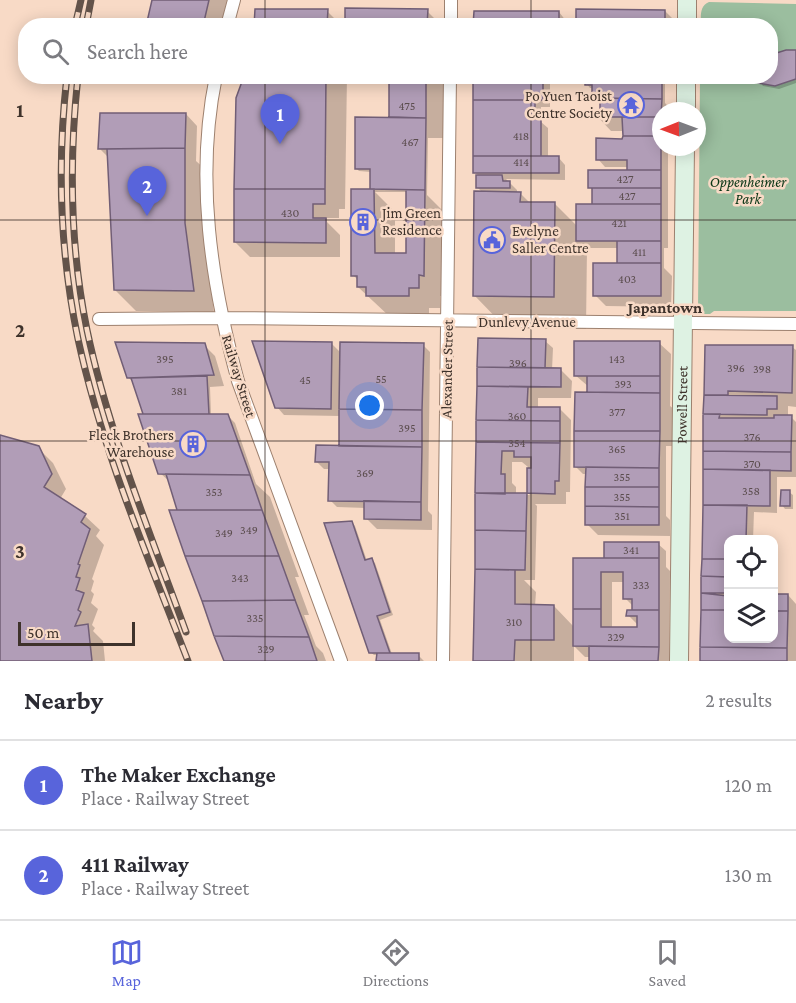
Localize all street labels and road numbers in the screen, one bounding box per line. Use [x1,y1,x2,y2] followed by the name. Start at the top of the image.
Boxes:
[478,314,576,331] street label: Dunlevy Avenue
[438,319,456,418] street label: Alexander Street
[218,333,259,421] street label: Railway Street
[674,365,690,444] street label: Powell Street

